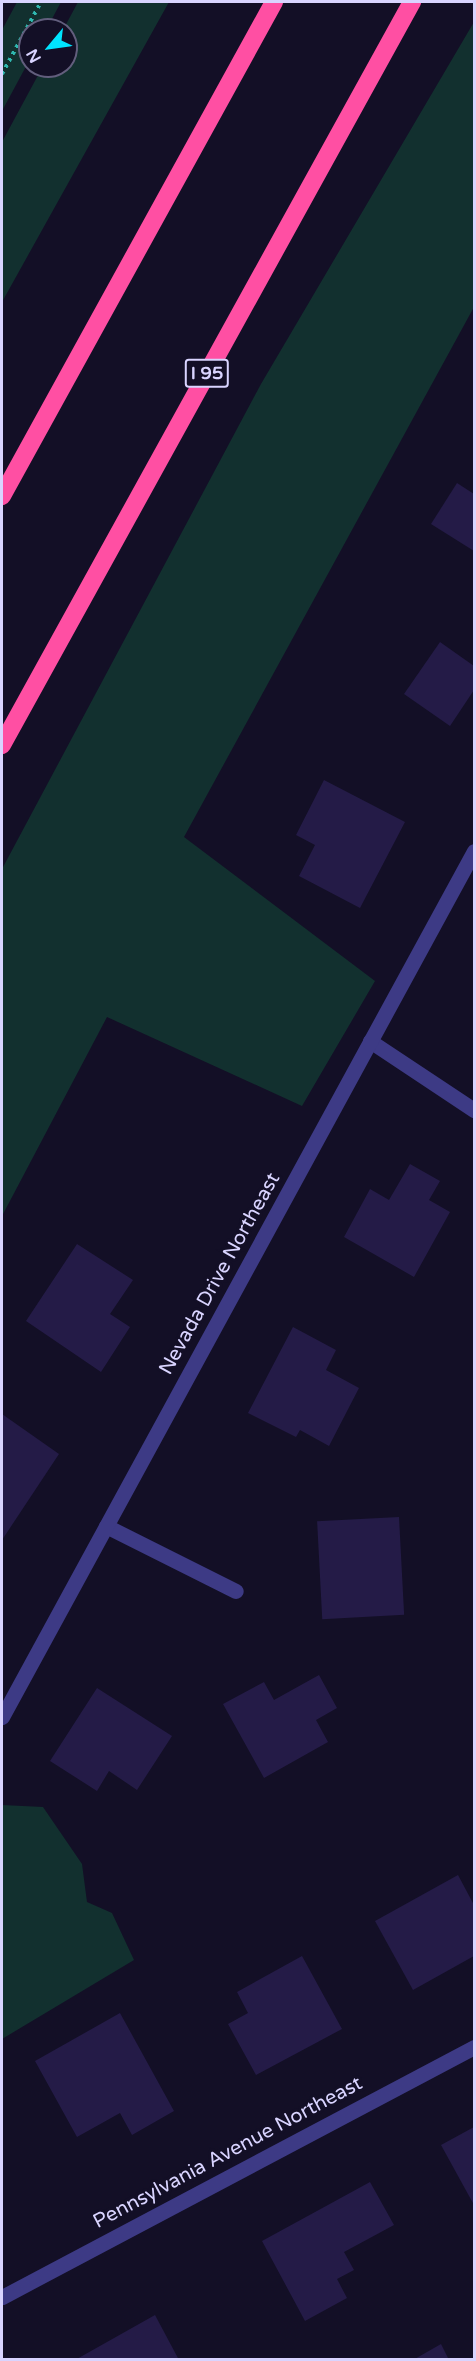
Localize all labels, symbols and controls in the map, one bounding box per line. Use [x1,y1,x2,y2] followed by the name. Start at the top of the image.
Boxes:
[18,18,78,78] north arrow
[22,45,46,66] text: N
[184,358,230,388] road number: I 95
[154,1169,286,1379] street label: Nevada Drive Northeast
[89,2072,367,2234] street label: Pennsylvania Avenue Northeast

